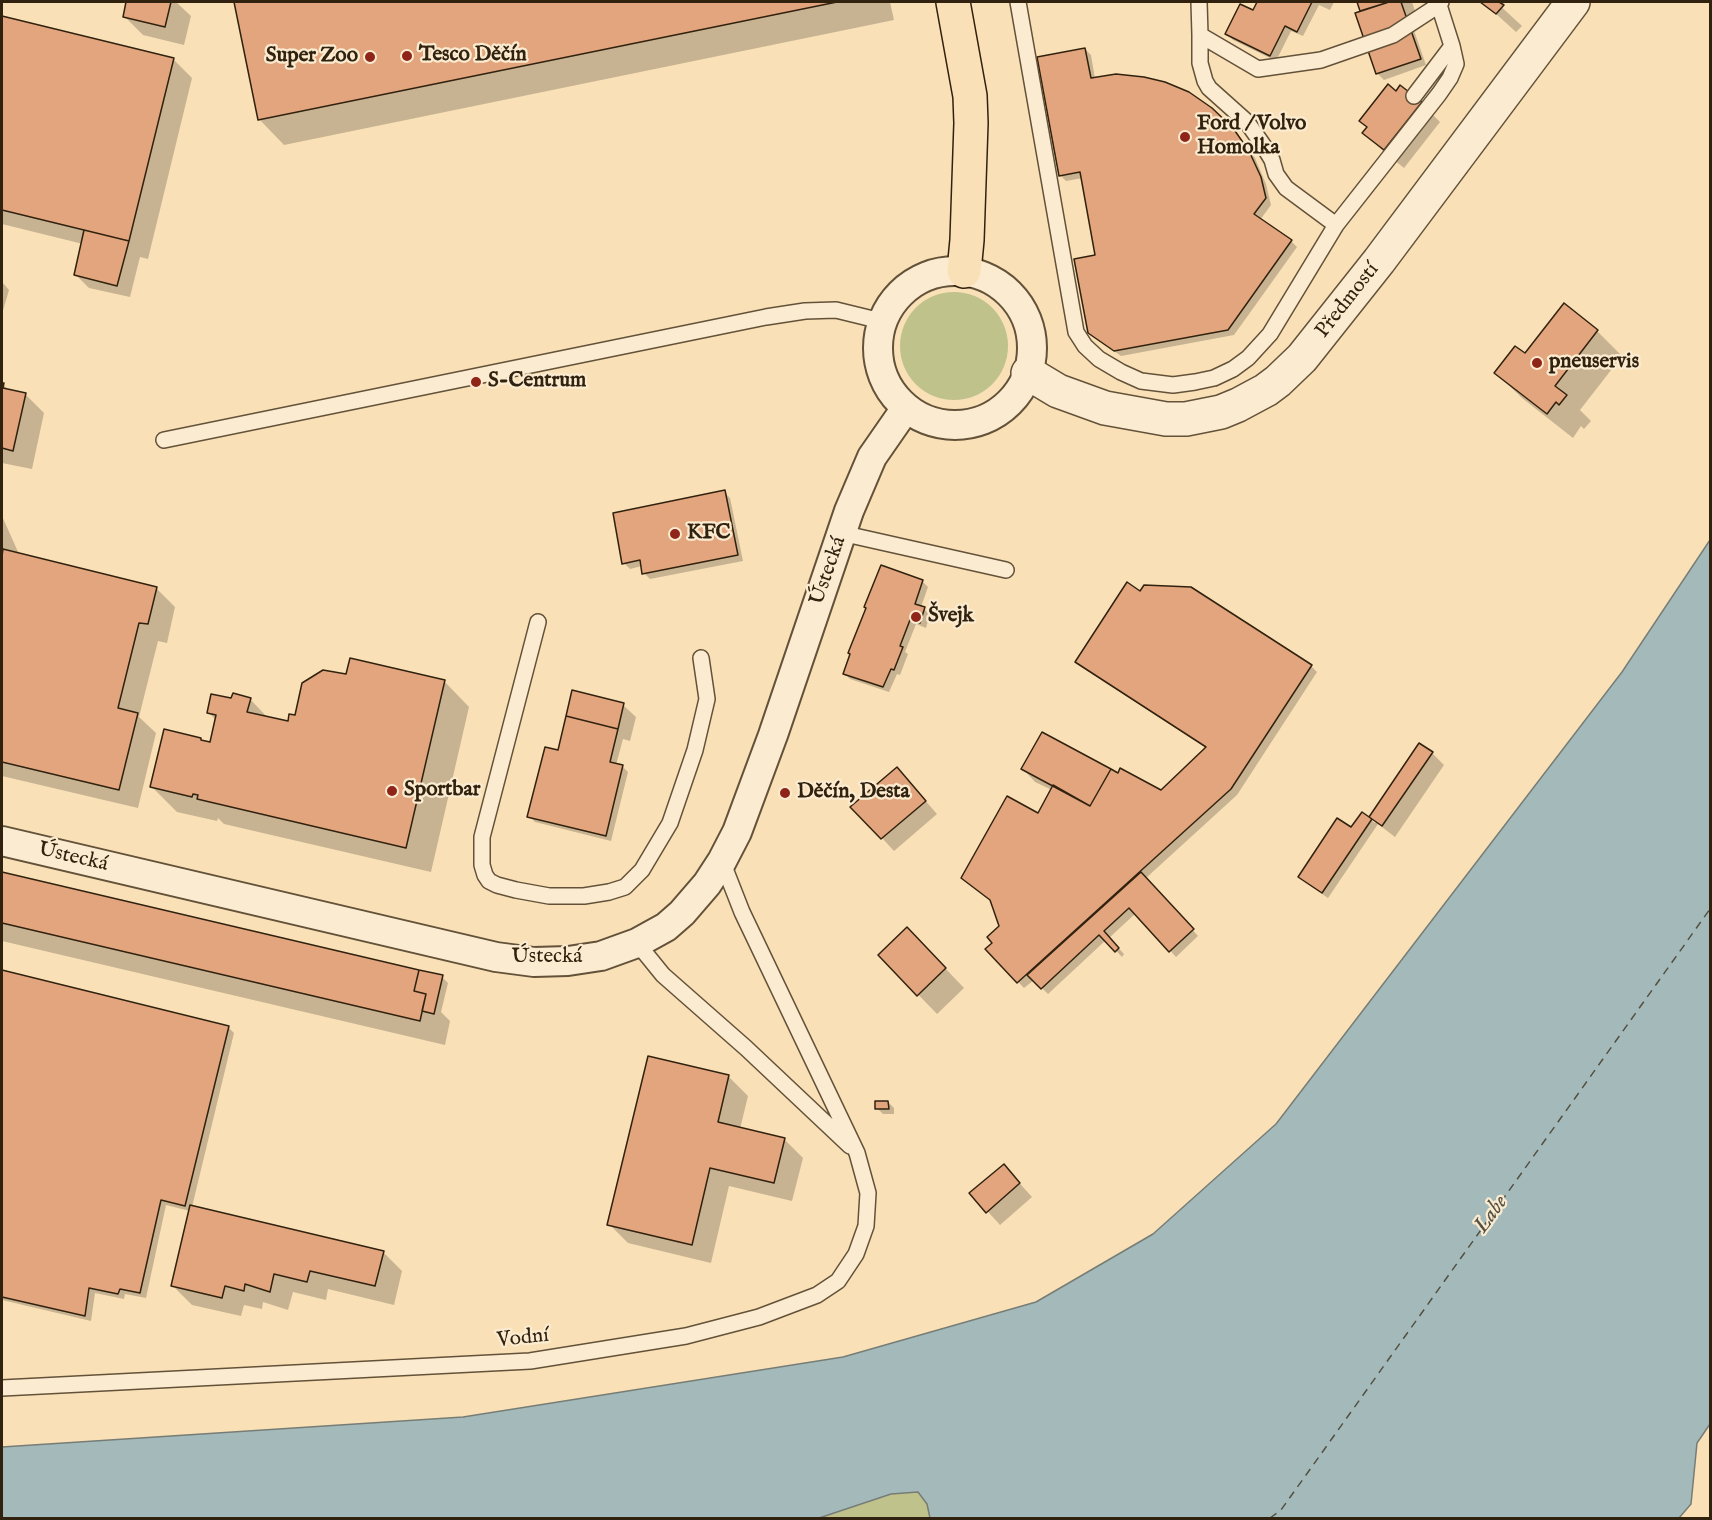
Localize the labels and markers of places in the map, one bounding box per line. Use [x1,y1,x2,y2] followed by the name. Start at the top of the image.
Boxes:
[419,43,527,69] place label: Tesco Děčín
[266,44,358,70] place label: Super Zoo
[400,49,414,63] marker: Tesco Děčín
[363,50,377,64] marker: Super Zoo
[1197,112,1306,162] place label: Ford / Volvo Homolka
[1178,130,1192,144] marker: Ford / Volvo Homolka
[1549,350,1639,376] place label: pneuservis
[1530,356,1544,370] marker: pneuservis
[488,369,586,395] place label: S-Centrum
[469,375,483,389] marker: S-Centrum
[687,521,731,547] place label: KFC
[668,527,682,541] marker: KFC
[928,604,974,630] place label: Švejk
[909,610,923,624] marker: Švejk
[404,778,480,804] place label: Sportbar
[797,780,910,806] place label: Děčín, Desta
[385,784,399,798] marker: Sportbar
[778,786,792,800] marker: Děčín, Desta

